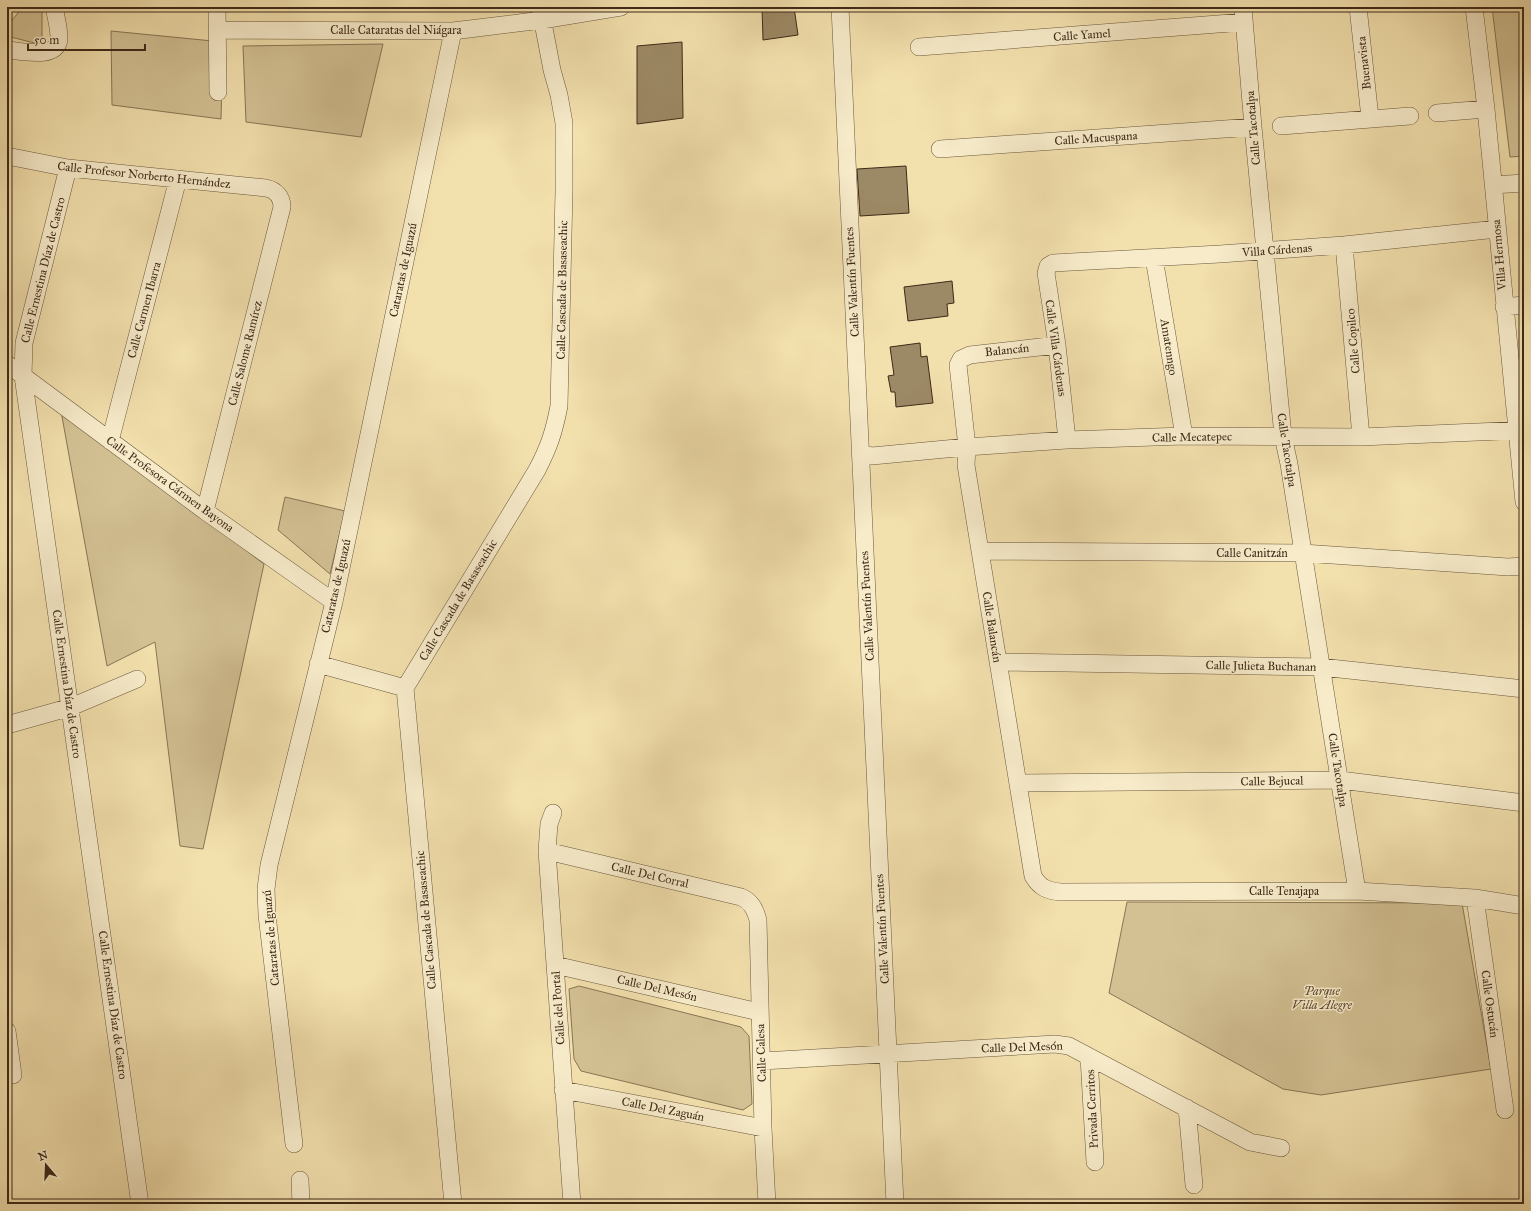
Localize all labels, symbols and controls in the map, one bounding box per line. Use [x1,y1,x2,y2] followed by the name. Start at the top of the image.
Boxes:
[330,23,463,38] street label: Calle Cataratas del Niágara
[28,26,145,52] scale bar
[1053,26,1112,44] street label: Calle Yamel
[34,33,59,47] text: 50 m
[1354,35,1374,90] street label: Buenavista
[1243,89,1263,166] street label: Calle Tacotalpa
[1054,128,1139,148] street label: Calle Macuspana
[57,159,232,191] street label: Calle Profesor Norberto Hernández
[18,196,68,344] street label: Calle Ernestina Díaz de Castro
[1489,218,1509,292] street label: Villa Hermosa
[554,220,570,360] street label: Calle Cascada de Basaseachic
[386,221,421,319] street label: Cataratas de Iguazú
[842,227,862,337] street label: Calle Valentín Fuentes
[1240,241,1313,260] street label: Villa Cárdenas
[124,259,164,360] street label: Calle Carmen Ibarra
[225,298,265,407] street label: Calle Salome Ramírez
[1042,299,1070,397] street label: Calle Villa Cárdenas
[1343,308,1363,374] street label: Calle Copilco
[1156,317,1180,377] street label: Amatenngo
[984,341,1030,359] street label: Balancán
[1274,412,1300,489] street label: Calle Tacotalpa
[1152,429,1232,445] street label: Calle Mecatepec
[104,433,237,536] street label: Calle Profesora Cármen Bayona
[318,537,355,635] street label: Cataratas de Iguazú
[416,537,500,663] street label: Calle Cascada de Basaseachic
[1216,546,1288,560] street label: Calle Canitzán
[857,551,877,661] street label: Calle Valentín Fuentes
[979,590,1005,664] street label: Calle Balancán
[50,609,84,759] street label: Calle Ernestina Díaz de Castro
[1205,658,1317,675] street label: Calle Julieta Buchanan
[1325,732,1351,809] street label: Calle Tacotalpa
[1240,773,1304,789] street label: Calle Bejucal
[413,850,439,990] street label: Calle Cascada de Basaseachic
[610,859,691,891] street label: Calle Del Corral
[872,874,892,984] street label: Calle Valentín Fuentes
[1249,884,1320,898] street label: Calle Tenajapa
[260,889,283,987] street label: Cataratas de Iguazú
[96,930,130,1080] street label: Calle Ernestina Díaz de Castro
[1478,969,1502,1039] street label: Calle Ostucán
[548,970,568,1045] street label: Calle del Portal
[616,972,699,1004] street label: Calle Del Mesón
[1292,984,1353,1012] park label: Parque Villa Alegre
[753,1023,769,1082] street label: Calle Calesa
[981,1039,1064,1055] street label: Calle Del Mesón
[1083,1069,1101,1149] street label: Privada Cerritos
[620,1094,706,1125] street label: Calle Del Zaguán
[26,1145,66,1185] north arrow
[36,1148,50,1164] text: N

